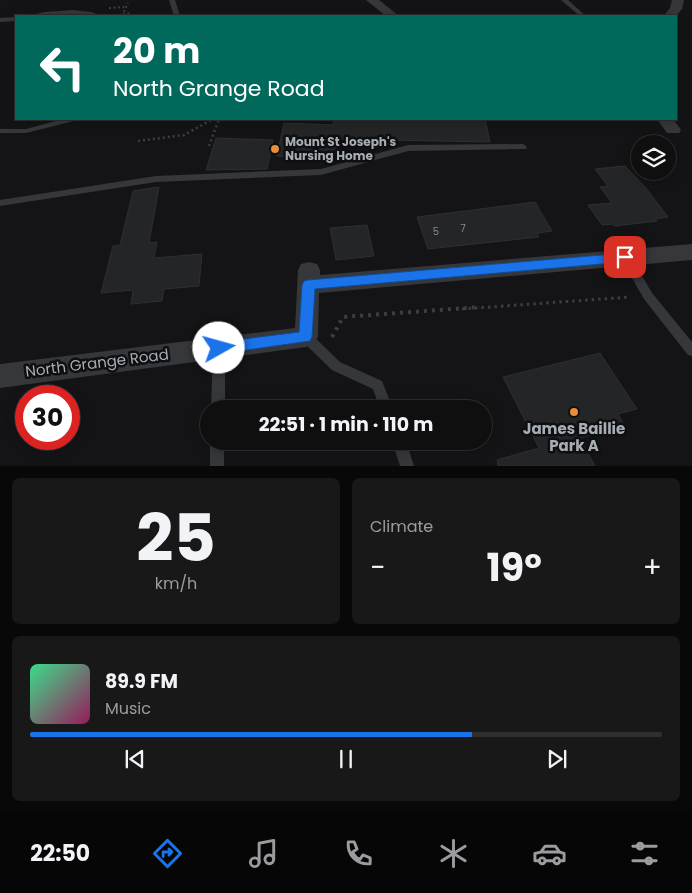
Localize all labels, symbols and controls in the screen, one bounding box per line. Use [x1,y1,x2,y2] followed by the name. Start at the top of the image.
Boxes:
[113,26,200,75] text: 20 m
[30,35,95,100] icon: left
[113,73,325,104] text: North Grange Road
[285,133,397,164] place label: Mount St Joseph's Nursing Home
[631,135,676,180] map controls
[631,135,676,180] button: layers
[269,143,281,155] marker: Mount St Joseph's Nursing Home
[460,221,466,236] house number: 7
[433,224,439,239] house number: 5
[604,236,646,278] pin
[611,243,639,271] icon: arrive
[192,321,244,373] position arrow
[24,343,170,382] street label: North Grange Road
[15,385,80,450] speed limit sign: 30
[568,406,580,418] marker: James Baillie Park A
[259,411,433,438] text: 22:51 · 1 min · 110 m
[523,418,625,456] place label: James Baillie Park A
[136,493,216,584] text: 25
[370,515,433,538] text: Climate
[487,541,542,594] text: 19°
[370,548,385,587] text: −
[643,548,662,587] text: +
[155,572,197,595] text: km/h
[105,668,178,695] text: 89.9 FM
[105,697,151,720] text: Music
[121,745,149,773] icon: previous
[332,745,360,773] icon: pause
[543,745,571,773] icon: next
[150,836,185,871] icon: directions
[246,836,281,871] icon: music
[341,836,376,871] icon: phone
[436,836,471,871] icon: climate
[532,836,567,871] icon: car
[627,836,662,871] icon: filters
[30,838,90,869] text: 22:50

